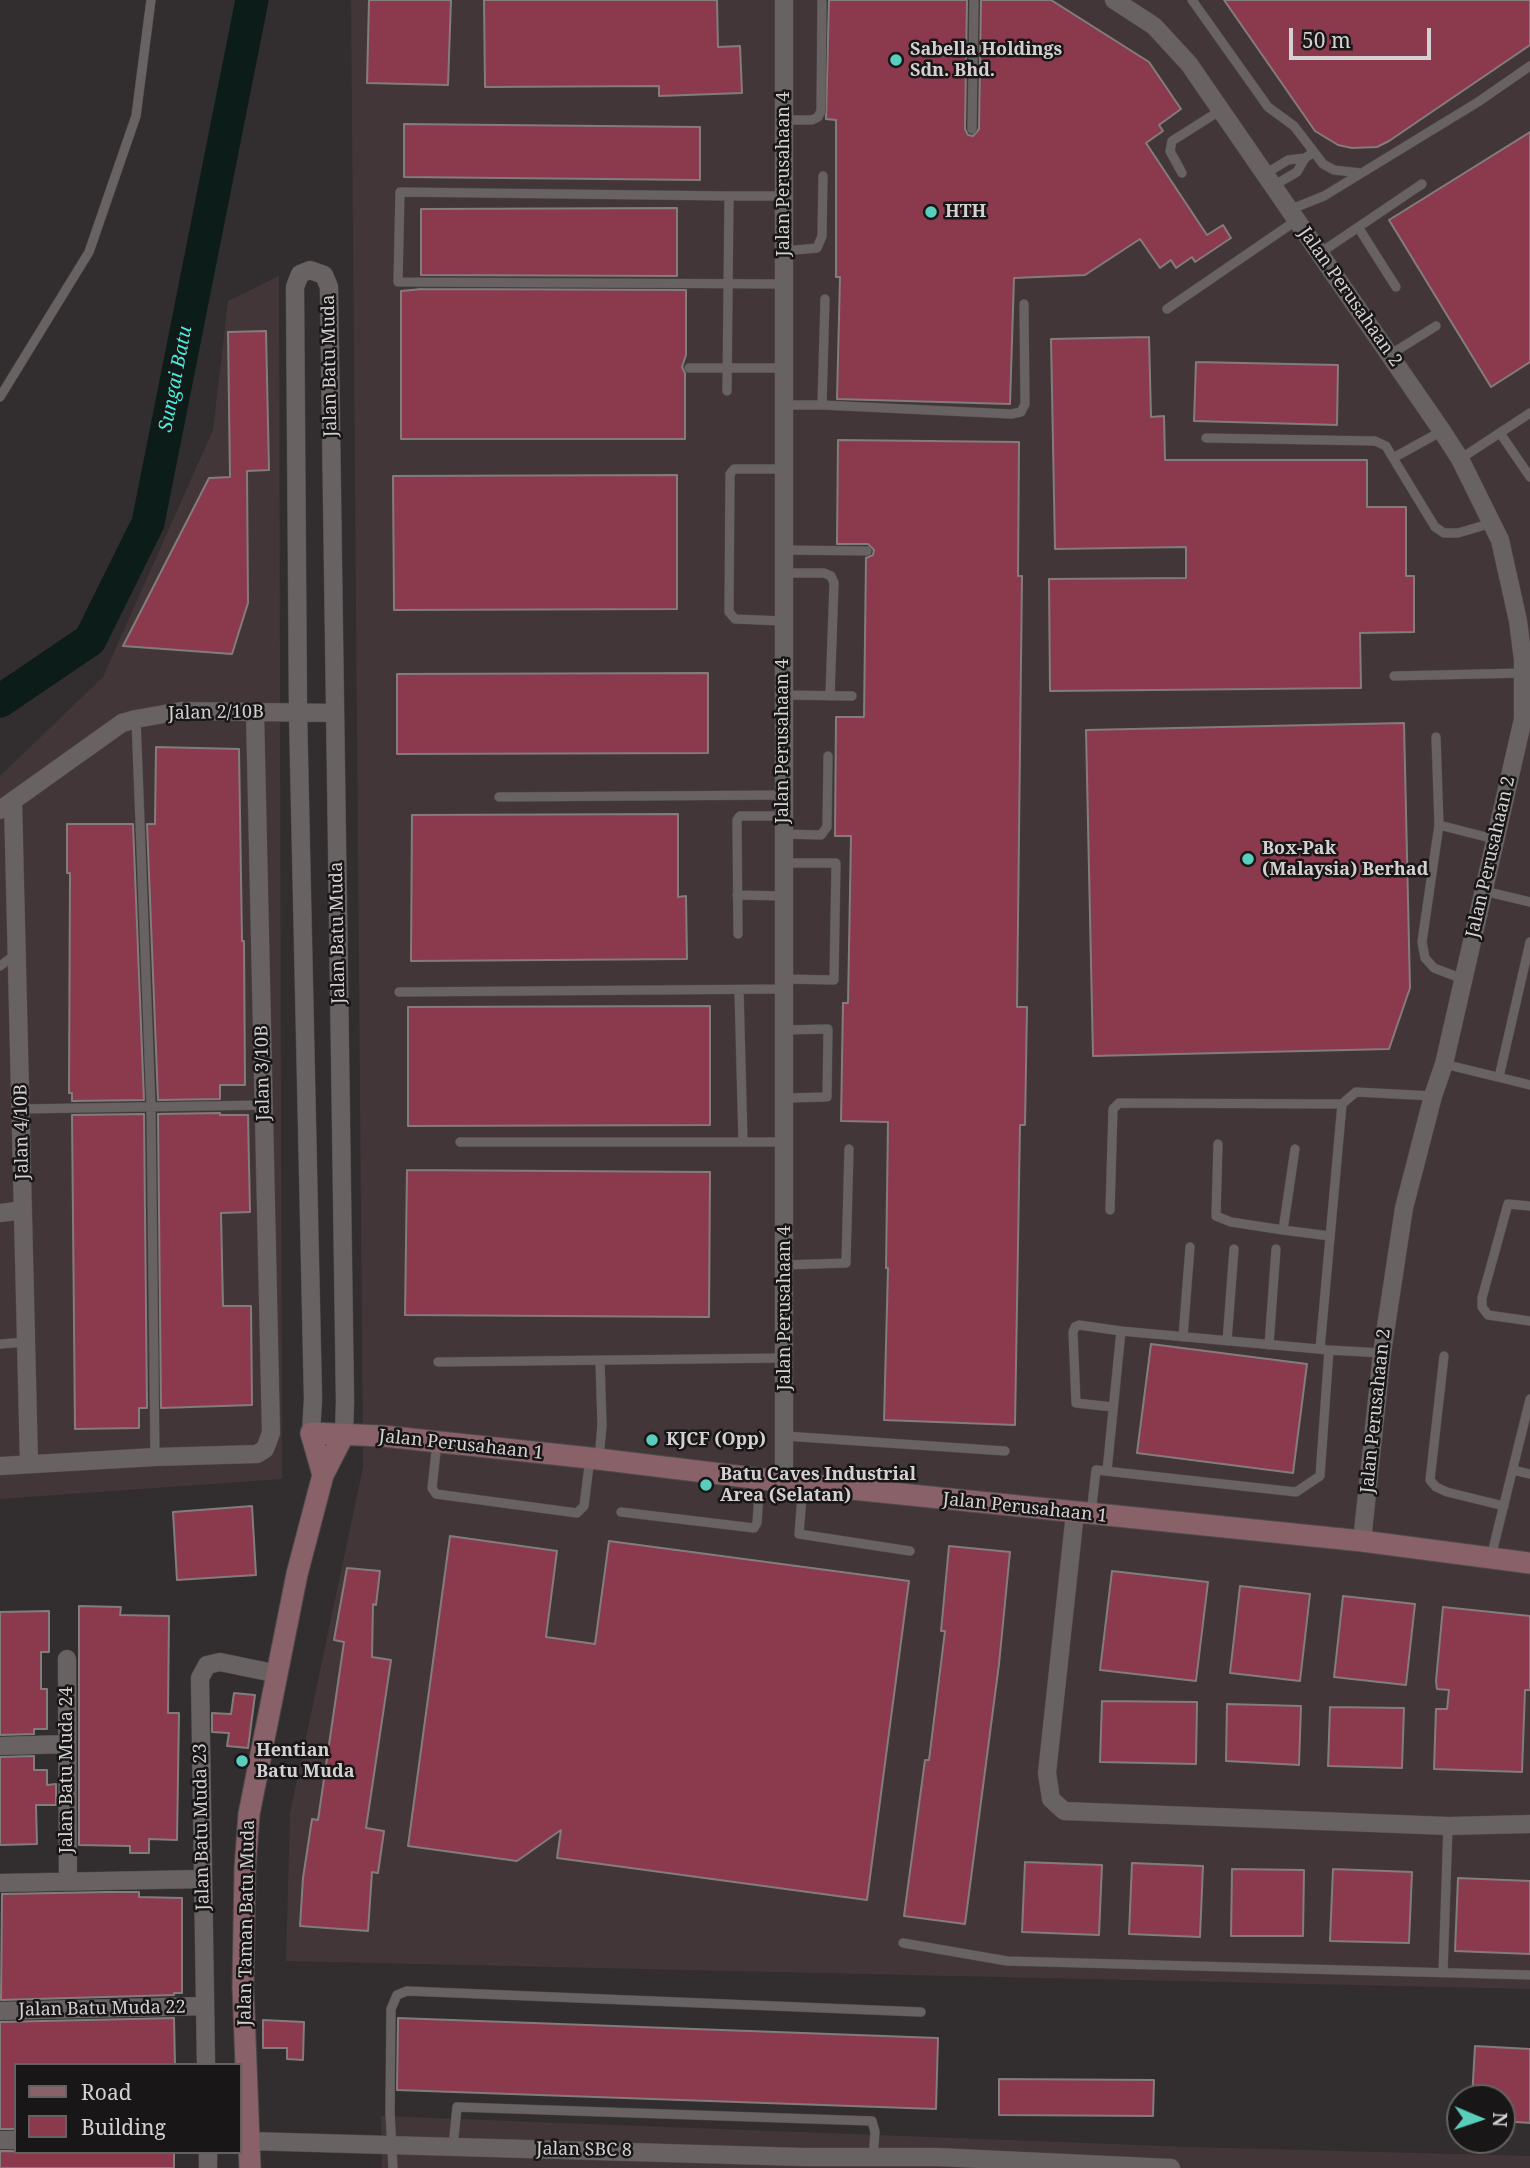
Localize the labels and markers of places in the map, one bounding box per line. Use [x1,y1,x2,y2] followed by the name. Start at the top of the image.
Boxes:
[910,39,1062,82] place label: Sabella Holdings Sdn. Bhd.
[888,52,904,68] marker: Sabella Holdings Sdn. Bhd.
[945,201,986,223] place label: HTH
[923,204,939,220] marker: HTH
[1262,838,1428,880] place label: Box-Pak (Malaysia) Berhad
[1240,851,1256,867] marker: Box-Pak (Malaysia) Berhad
[666,1429,766,1451] place label: KJCF (Opp)
[644,1432,660,1448] marker: KJCF (Opp)
[720,1464,916,1506] place label: Batu Caves Industrial Area (Selatan)
[698,1477,714,1493] marker: Batu Caves Industrial Area (Selatan)
[256,1740,354,1782] place label: Hentian Batu Muda
[234,1753,250,1769] marker: Hentian Batu Muda

